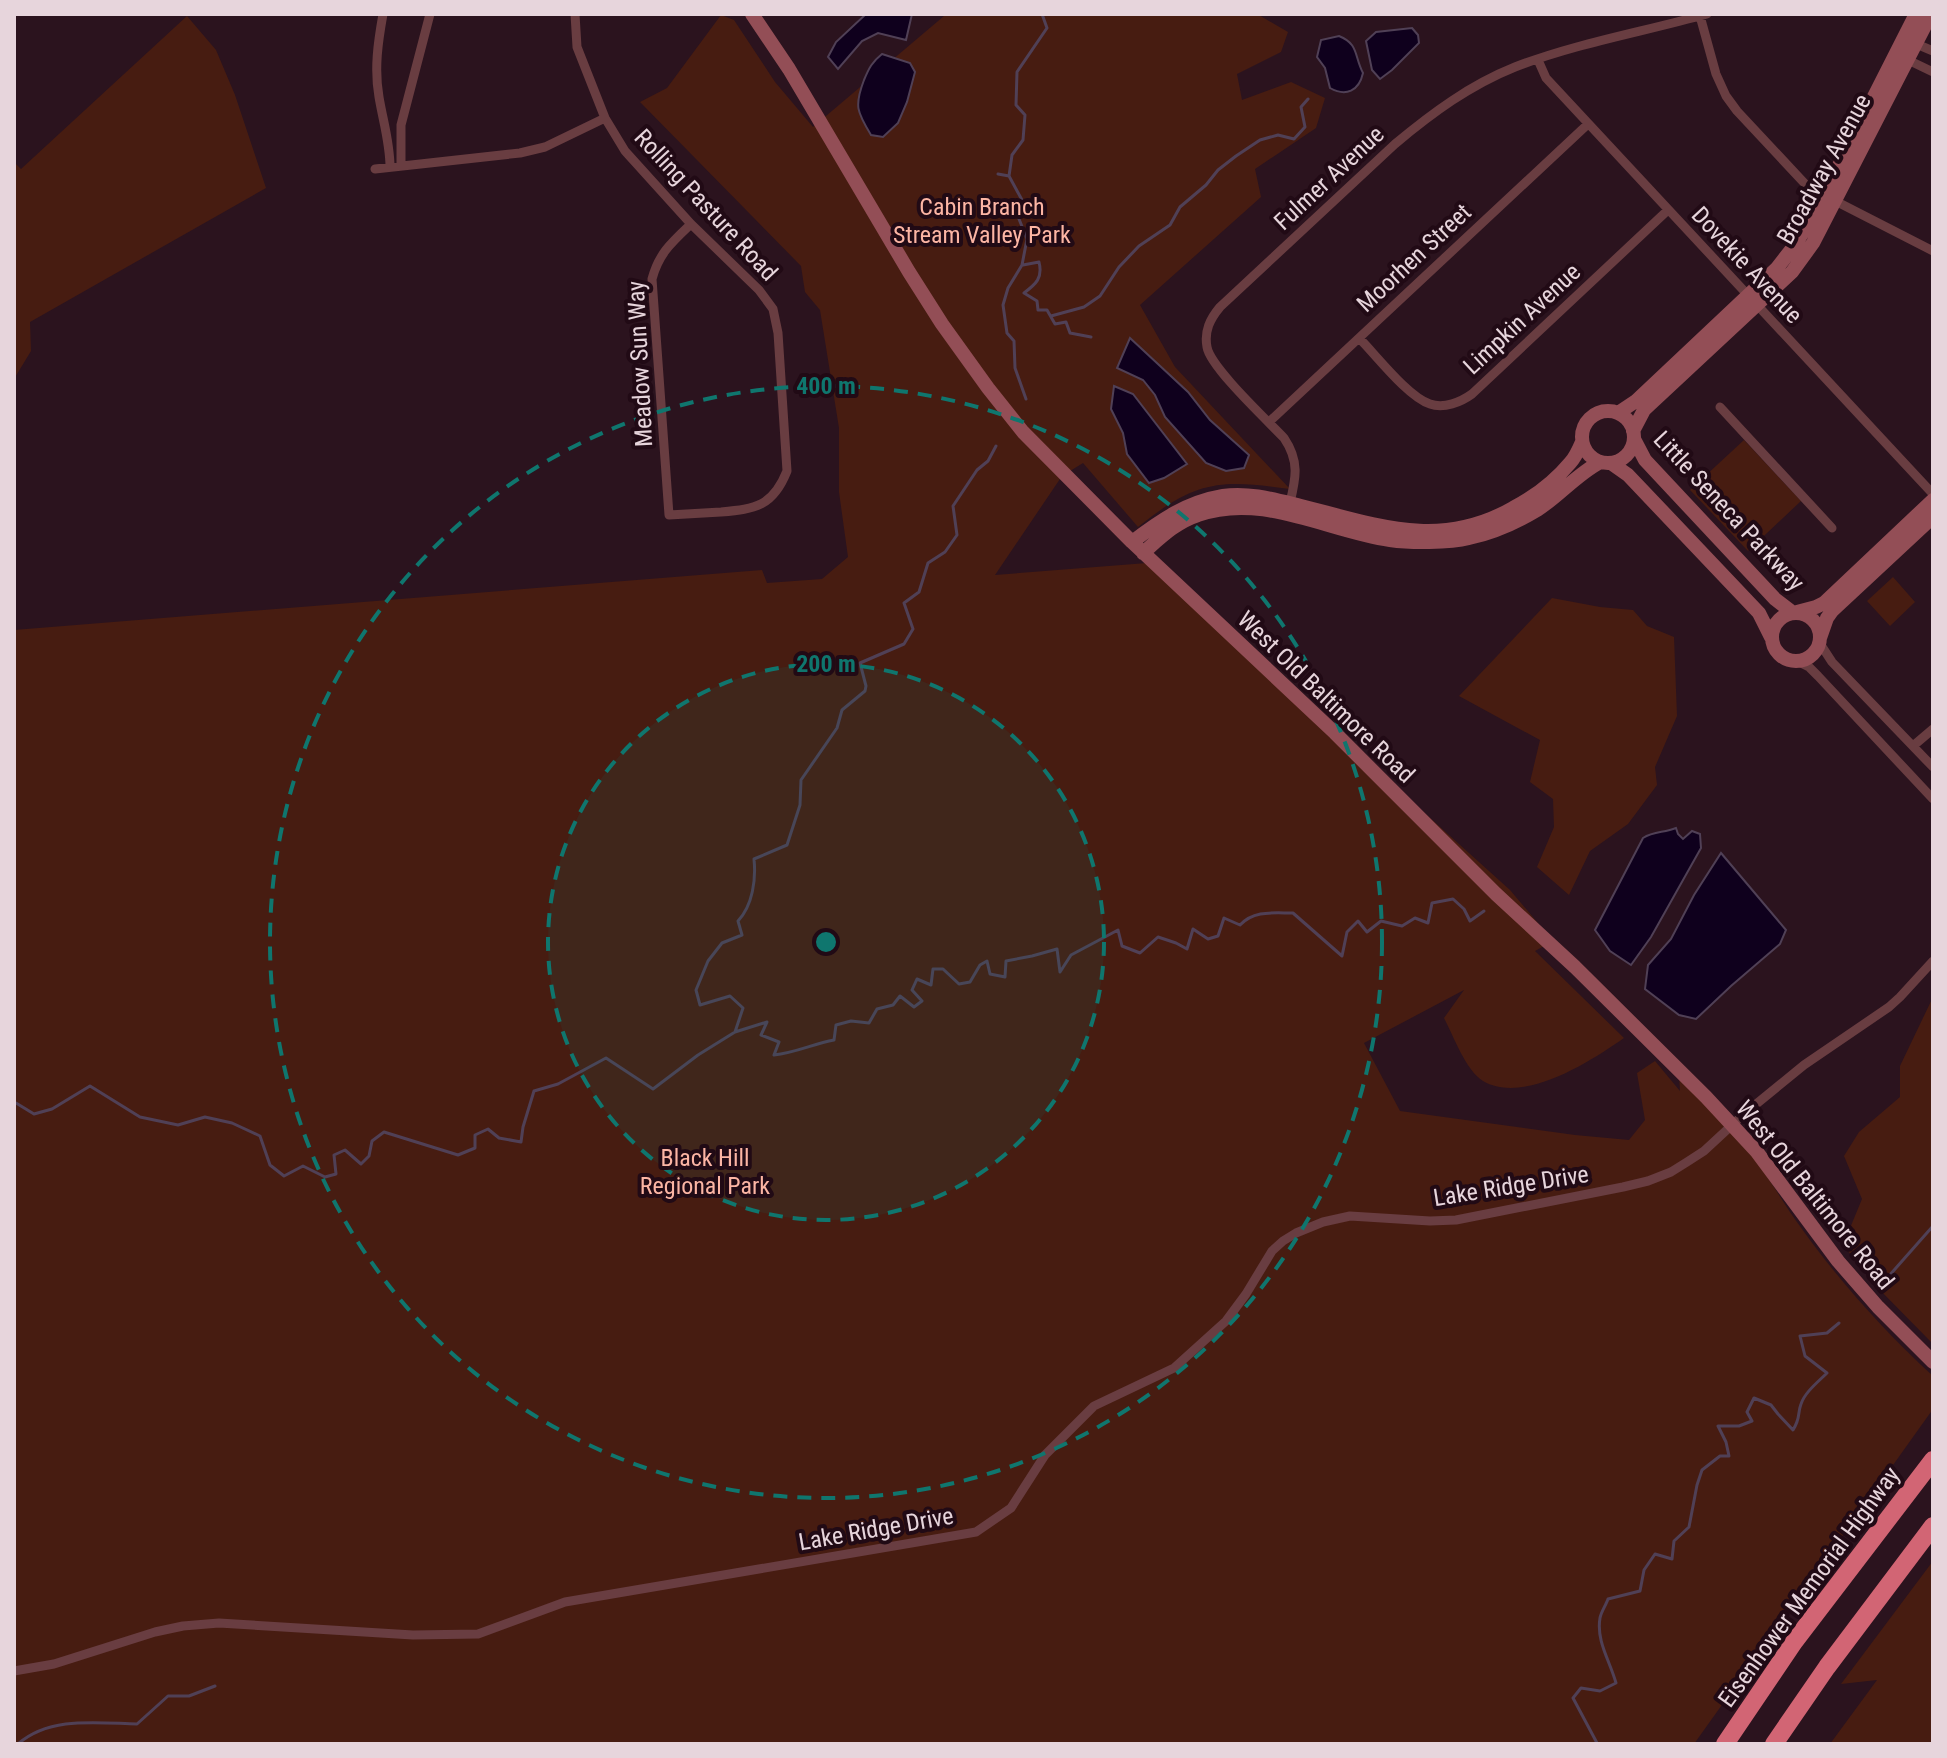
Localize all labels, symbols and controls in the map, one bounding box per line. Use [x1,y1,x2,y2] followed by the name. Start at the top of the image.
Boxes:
[1771,89,1877,249] street label: Broadway Avenue
[1268,120,1390,236] street label: Fulmer Avenue
[629,124,783,286] street label: Rolling Pasture Road
[893,193,1071,249] park label: Cabin Branch Stream Valley Park
[1351,198,1477,318] street label: Moorhen Street
[1686,201,1808,329] street label: Dovekie Avenue
[1458,258,1586,380] street label: Limpkin Avenue
[622,280,658,448] street label: Meadow Sun Way
[796,372,856,400] text: 400 m
[1648,425,1810,597] street label: Little Seneca Parkway
[1232,605,1420,789] street label: West Old Baltimore Road
[796,650,856,678] text: 200 m
[812,928,840,956] centre of rings
[1730,1095,1900,1295] street label: West Old Baltimore Road
[640,1144,770,1200] park label: Black Hill Regional Park
[1431,1160,1591,1212] street label: Lake Ridge Drive
[1712,1461,1906,1713] street label: Eisenhower Memorial Highway
[796,1502,956,1556] street label: Lake Ridge Drive

